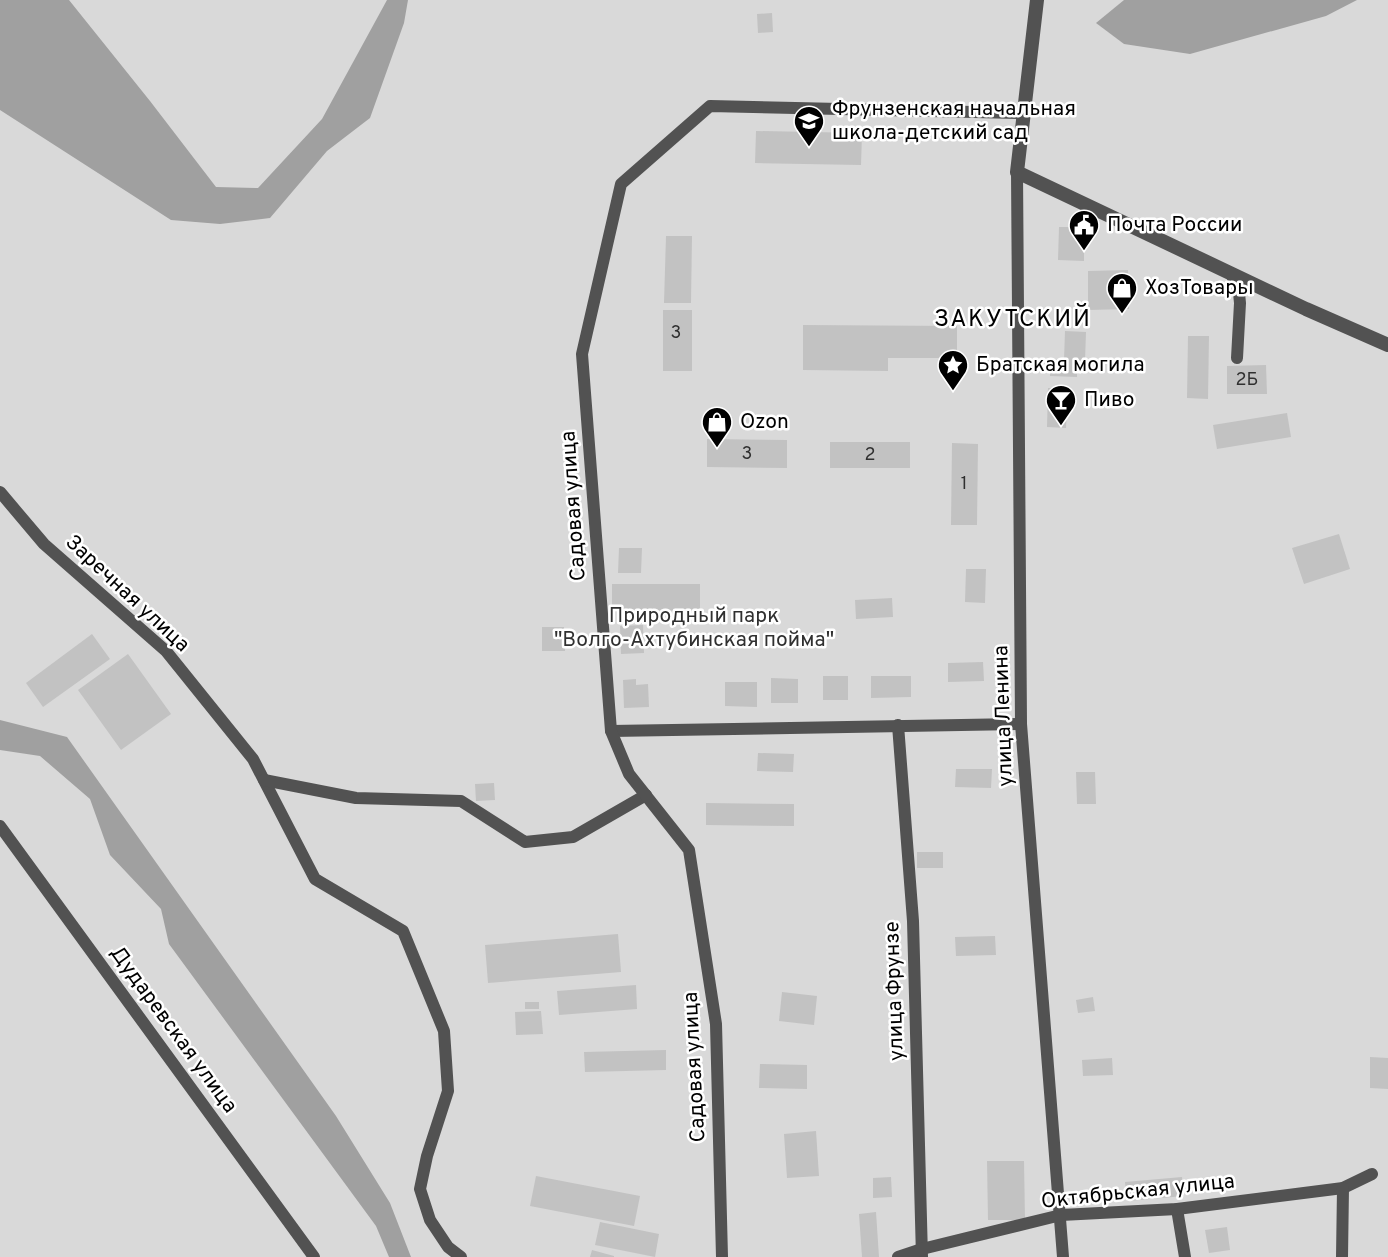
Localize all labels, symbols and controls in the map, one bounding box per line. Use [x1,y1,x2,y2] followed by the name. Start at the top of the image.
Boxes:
[832,96,1076,147] place label: Фрунзенская начальная школа-детский сад
[792,104,826,148] school or university icon: Фрунзенская начальная школа-детский сад
[1067,208,1101,252] public building icon: Почта России
[1107,212,1242,239] place label: Почта России
[1105,271,1139,315] shop icon: ХозТовары
[1145,275,1254,302] place label: ХозТовары
[934,303,1092,335] district label: ЗАКУТСКИЙ
[671,322,681,345] house number: 3
[936,348,970,392] place icon: Братская могила
[976,352,1145,379] place label: Братская могила
[1236,369,1258,392] house number: 2Б
[1044,383,1078,427] bar icon: Пиво
[1084,387,1134,414] place label: Пиво
[700,405,734,449] shop icon: Ozon
[740,409,789,436] place label: Ozon
[555,430,593,582] street label: Садовая улица
[742,443,752,466] house number: 3
[864,444,876,467] house number: 2
[961,473,967,496] house number: 1
[59,529,195,659] street label: Заречная улица
[554,603,834,654] park label: Природный парк "Волго-Ахтубинская пойма"
[988,645,1020,787] street label: улица Ленина
[879,921,911,1061] street label: улица Фрунзе
[103,941,243,1119] street label: Дударевская улица
[678,991,712,1143] street label: Садовая улица
[1040,1168,1236,1216] street label: Октябрьская улица

